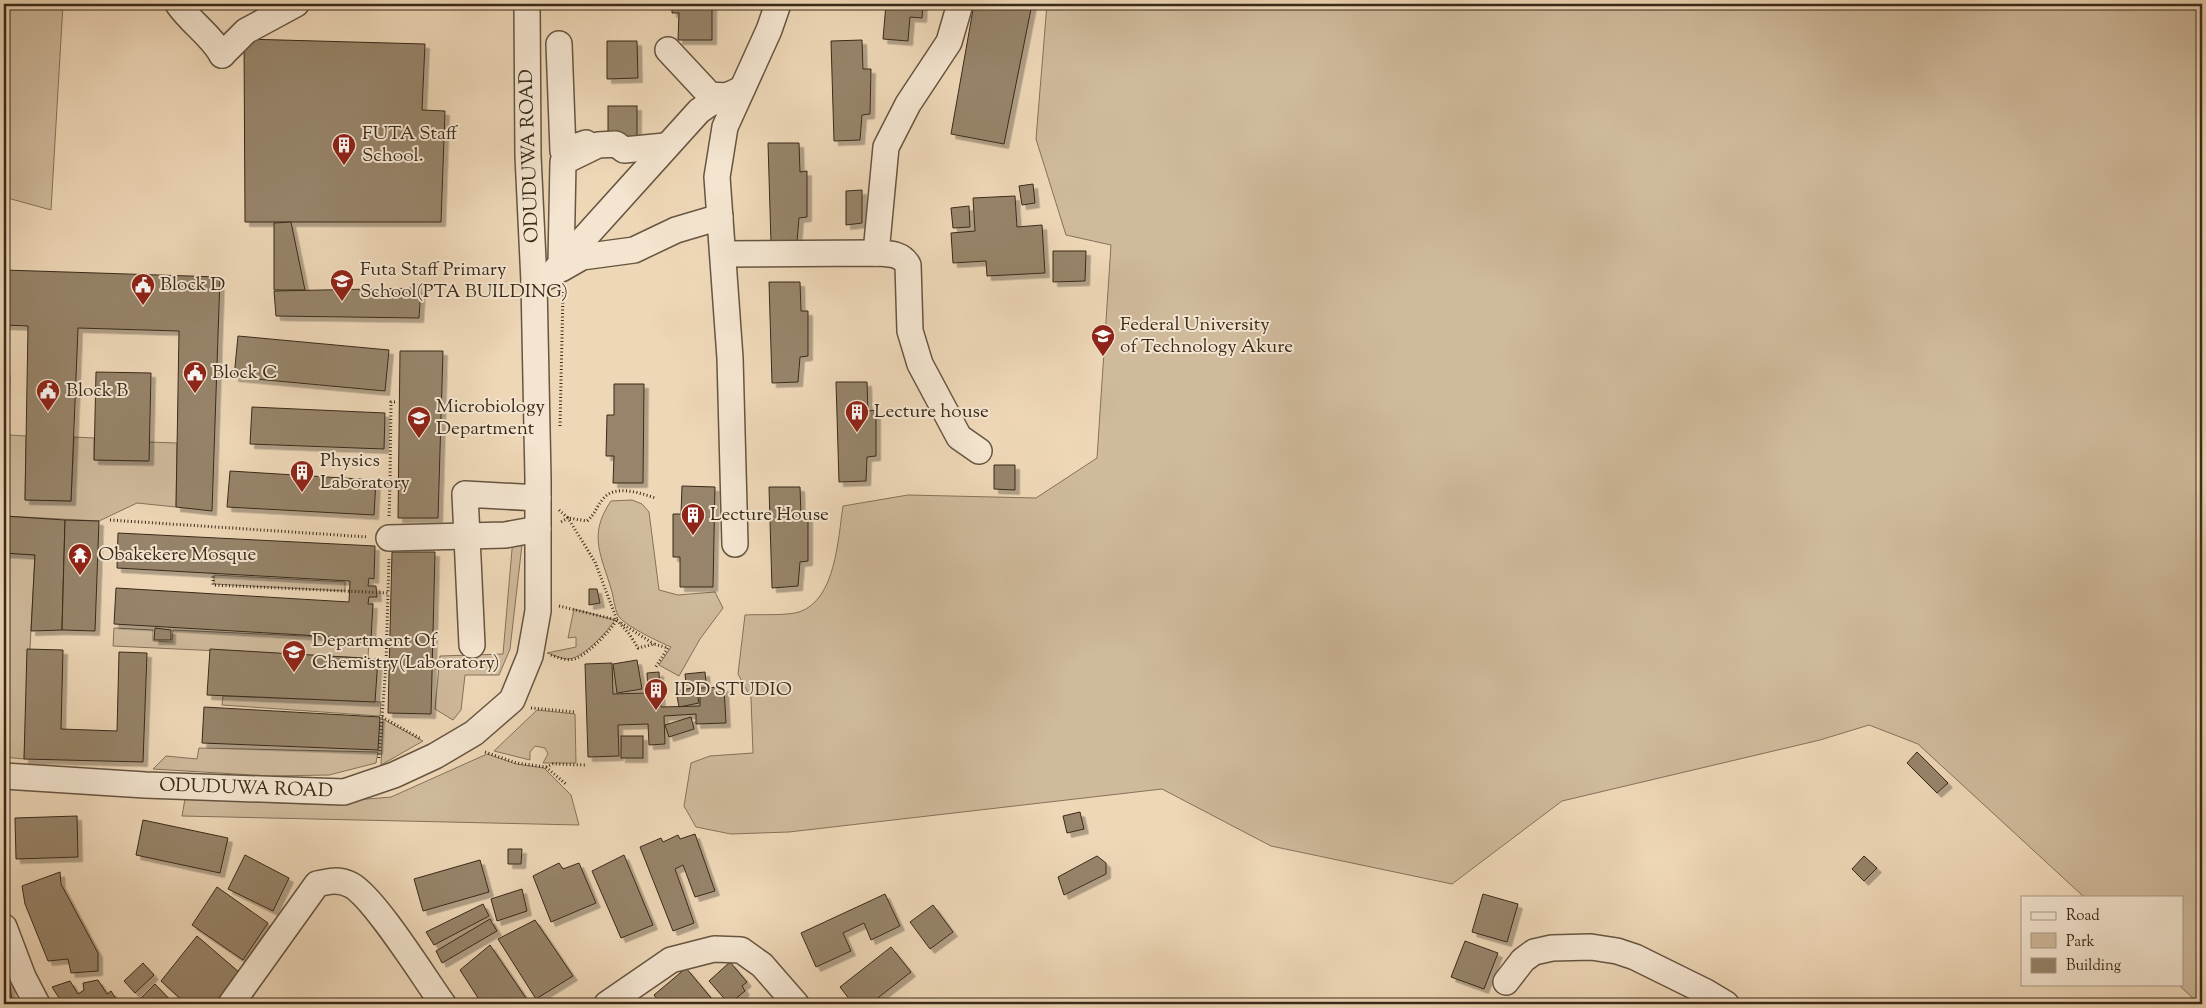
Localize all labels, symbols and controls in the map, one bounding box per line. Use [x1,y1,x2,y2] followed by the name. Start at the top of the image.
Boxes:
[513,69,547,243] street label: ODUDUWA ROAD
[362,121,459,170] place label: FUTA Staff School.
[331,132,357,166] building icon: FUTA Staff School.
[360,257,568,306] place label: Futa Staff Primary School(PTA BUILDING)
[329,268,355,302] school or university icon: Futa Staff Primary School(PTA BUILDING)
[130,272,156,306] public building icon: Block D
[160,272,225,299] place label: Block D
[1120,312,1293,361] place label: Federal University of Technology Akure
[1090,323,1116,357] school or university icon: Federal University of Technology Akure
[182,360,208,394] public building icon: Block C
[212,360,278,387] place label: Block C
[35,378,61,412] public building icon: Block B
[66,378,128,405] place label: Block B
[436,394,545,443] place label: Microbiology Department
[844,399,870,433] building icon: Lecture house
[874,399,989,426] place label: Lecture house
[406,405,432,439] school or university icon: Microbiology Department
[320,448,411,497] place label: Physics Laboratory
[289,459,315,493] building icon: Physics Laboratory
[680,502,706,536] building icon: Lecture House
[710,502,829,529] place label: Lecture House
[67,542,93,576] temple icon: Obakekere Mosque
[98,542,256,569] place label: Obakekere Mosque
[312,628,499,677] place label: Department Of Chemistry(Laboratory)
[281,639,307,673] school or university icon: Department Of Chemistry(Laboratory)
[643,677,669,711] building icon: IDD STUDIO
[674,677,792,704] place label: IDD STUDIO
[159,772,333,806] street label: ODUDUWA ROAD
[2021,896,2184,986] legend
[2066,906,2100,927] text: Road
[2066,932,2095,953] text: Park
[2066,956,2121,977] text: Building

